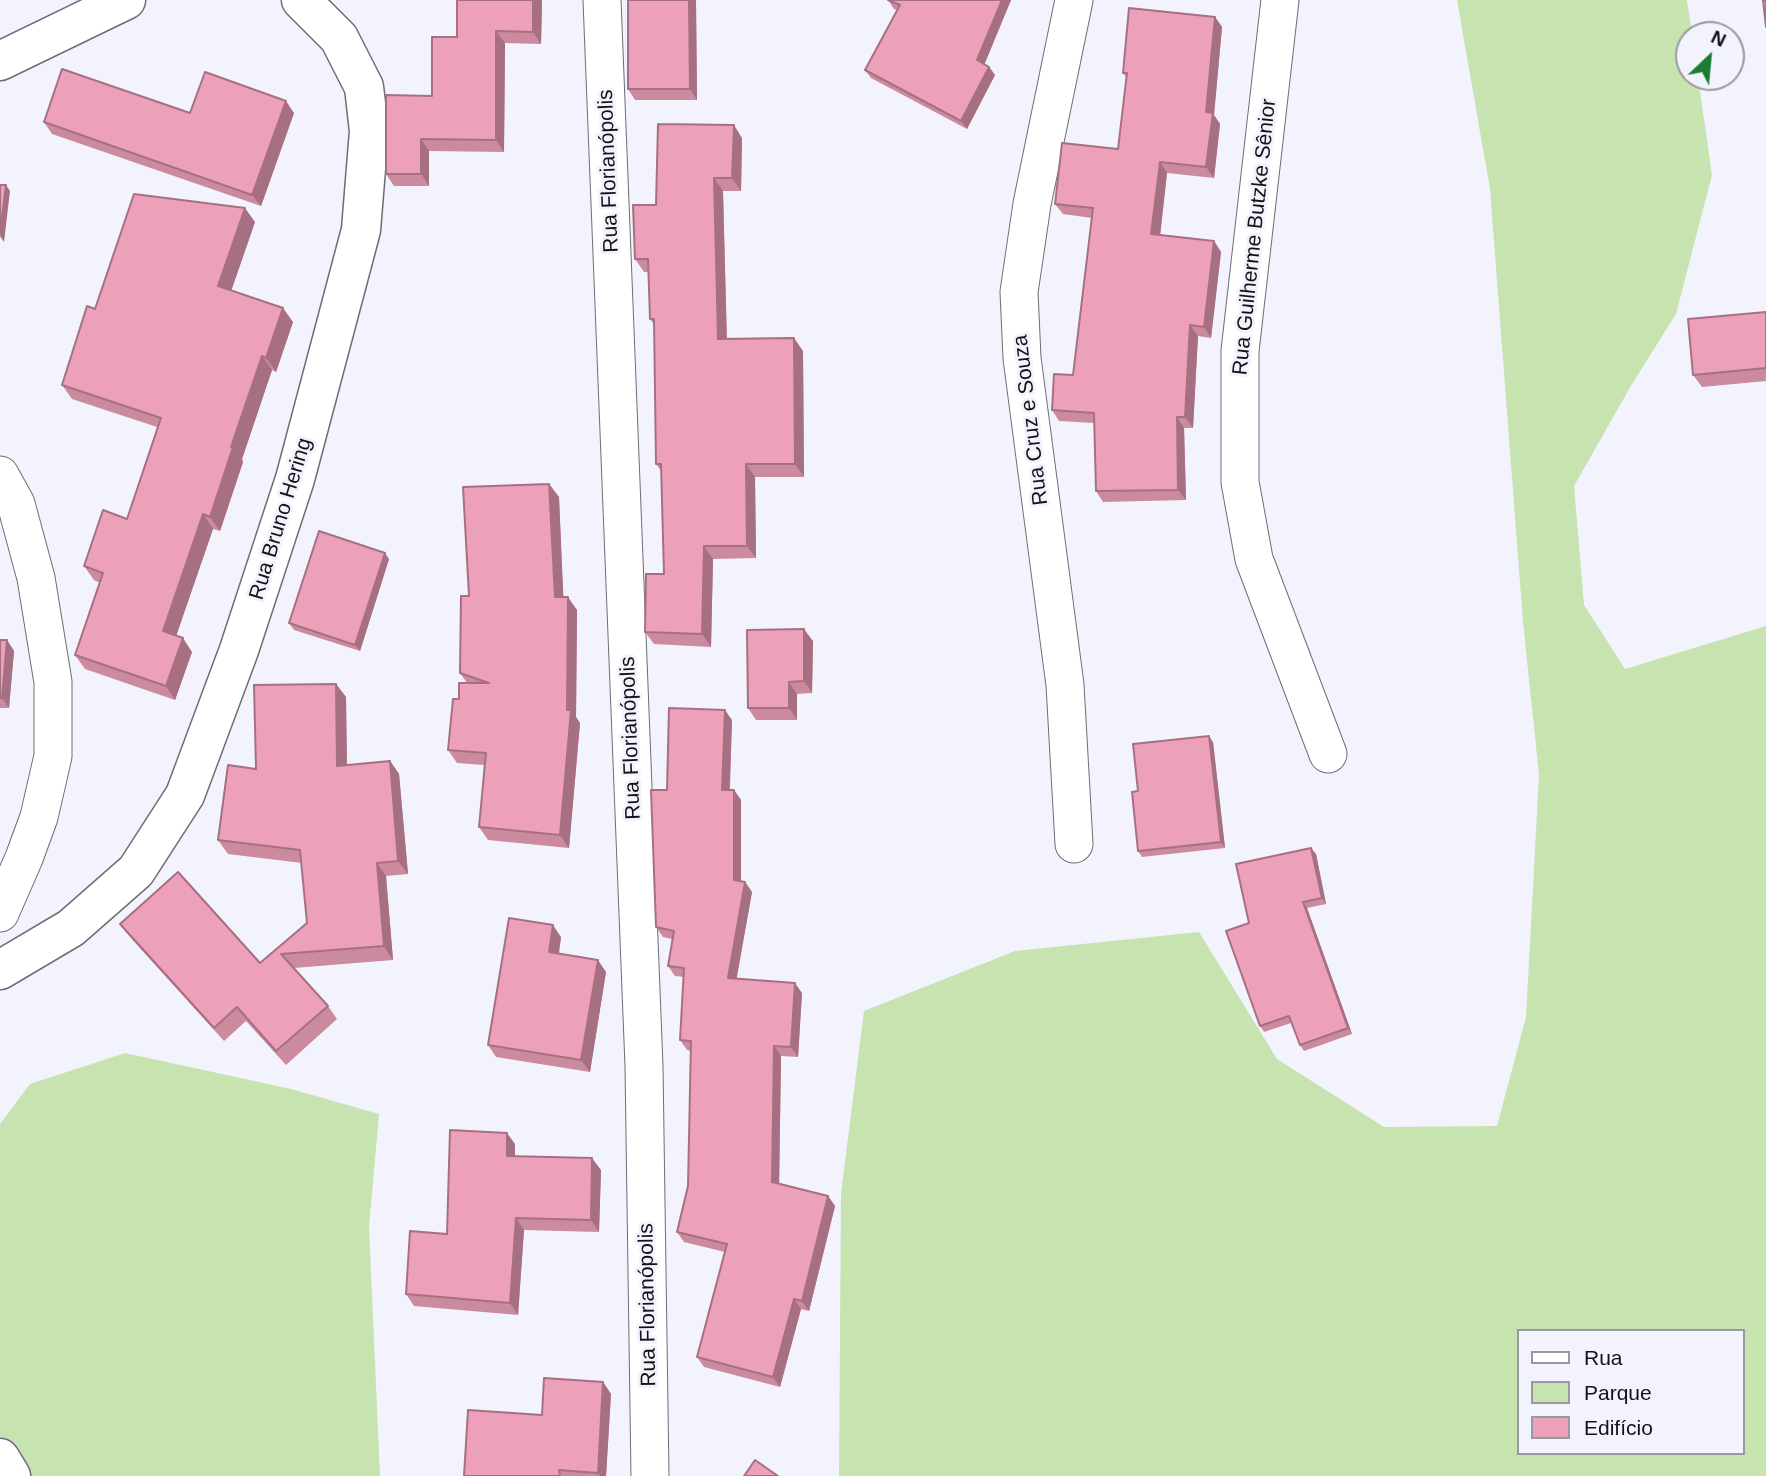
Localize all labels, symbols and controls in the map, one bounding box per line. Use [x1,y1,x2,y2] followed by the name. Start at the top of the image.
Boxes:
[1675,21,1745,91] north arrow
[1708,26,1729,51] text: N
[594,89,624,253] street label: Rua Florianópolis
[1228,98,1282,376] street label: Rua Guilherme Butzke Sênior
[1008,333,1054,507] street label: Rua Cruz e Souza
[244,435,318,603] street label: Rua Bruno Hering
[616,656,646,820] street label: Rua Florianópolis
[634,1223,662,1387] street label: Rua Florianópolis
[1518,1329,1745,1455] legend
[1584,1346,1623,1369] text: Rua
[1584,1381,1652,1404] text: Parque
[1584,1416,1653,1439] text: Edifício

